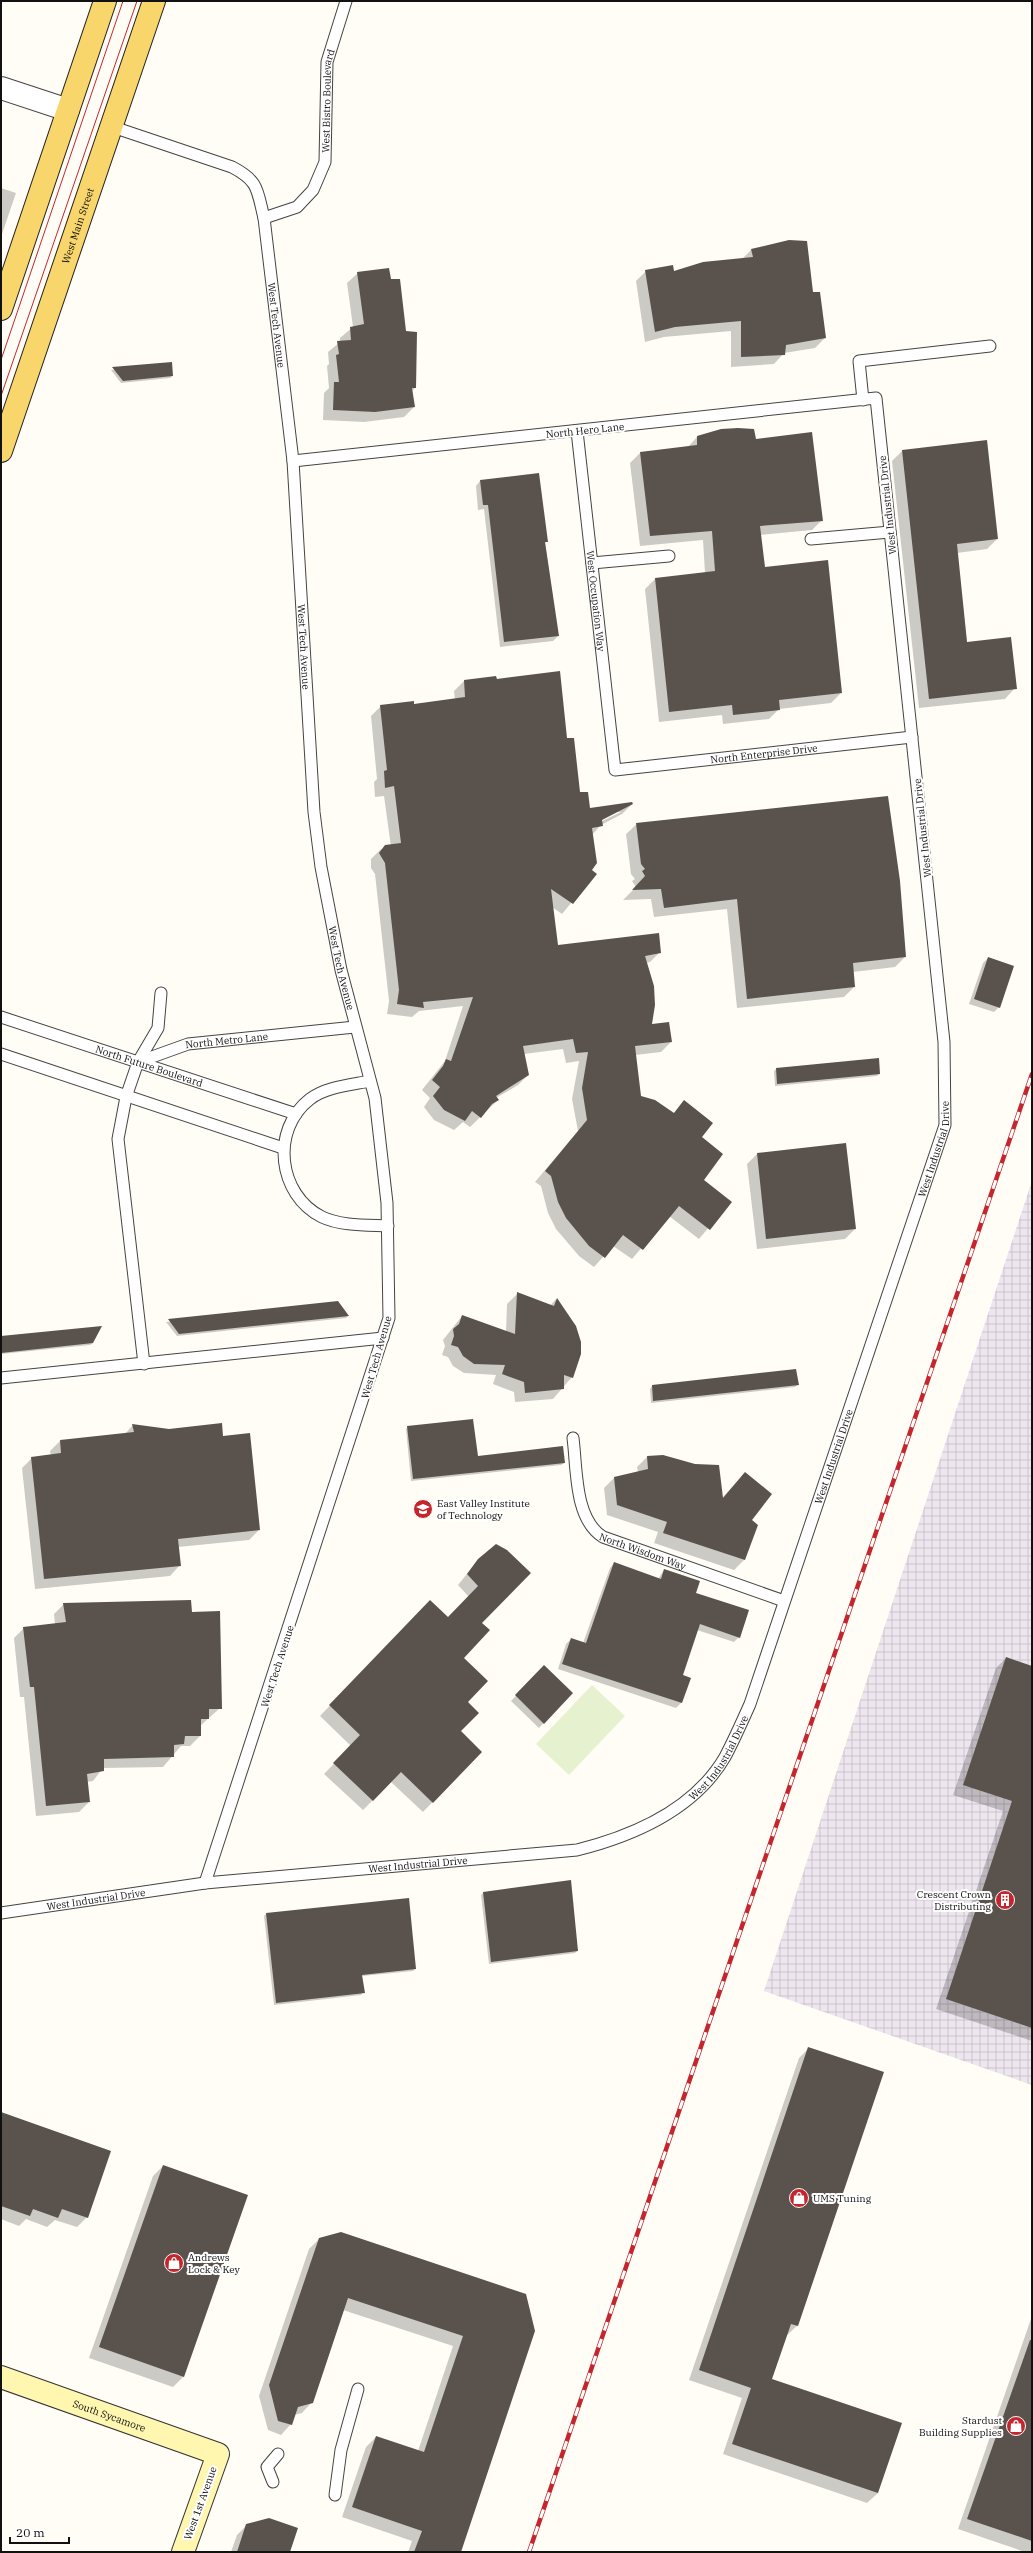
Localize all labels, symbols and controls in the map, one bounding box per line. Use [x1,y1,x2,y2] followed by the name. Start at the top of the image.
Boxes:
[319,47,338,153] street label: West Bistro Boulevard
[59,186,97,266] street label: West Main Street
[265,282,288,368] street label: West Tech Avenue
[545,420,625,441] street label: North Hero Lane
[876,455,899,555] street label: West Industrial Drive
[583,550,608,653] street label: West Occupation Way
[295,604,313,690] street label: West Tech Avenue
[710,742,818,766] street label: North Enterprise Drive
[911,778,934,878] street label: West Industrial Drive
[326,925,357,1011] street label: West Tech Avenue
[185,1030,269,1051] street label: North Metro Lane
[94,1042,204,1090] street label: North Future Boulevard
[915,1101,952,1199] street label: West Industrial Drive
[358,1314,395,1400] street label: West Tech Avenue
[812,1407,856,1506] street label: West Industrial Drive
[437,1497,530,1522] place label: East Valley Institute of Technology
[412,1498,434,1520] school or university icon: East Valley Institute of Technology
[597,1530,688,1573] street label: North Wisdom Way
[258,1623,297,1709] street label: West Tech Avenue
[686,1713,751,1803] street label: West Industrial Drive
[368,1854,468,1875] street label: West Industrial Drive
[46,1886,146,1913] street label: West Industrial Drive
[917,1888,992,1913] place label: Crescent Crown Distributing
[994,1889,1016,1911] building icon: Crescent Crown Distributing
[788,2187,810,2209] shop icon: UMS Tuning
[813,2192,872,2205] place label: UMS Tuning
[188,2251,241,2276] place label: Andrews Lock & Key
[163,2252,185,2274] shop icon: Andrews Lock & Key
[71,2397,147,2435] street label: South Sycamore
[919,2414,1002,2439] place label: Stardust Building Supplies
[1005,2415,1027,2437] shop icon: Stardust Building Supplies
[181,2465,220,2542] street label: West 1st Avenue
[10,2519,69,2545] scale bar
[16,2525,45,2540] text: 20 m

